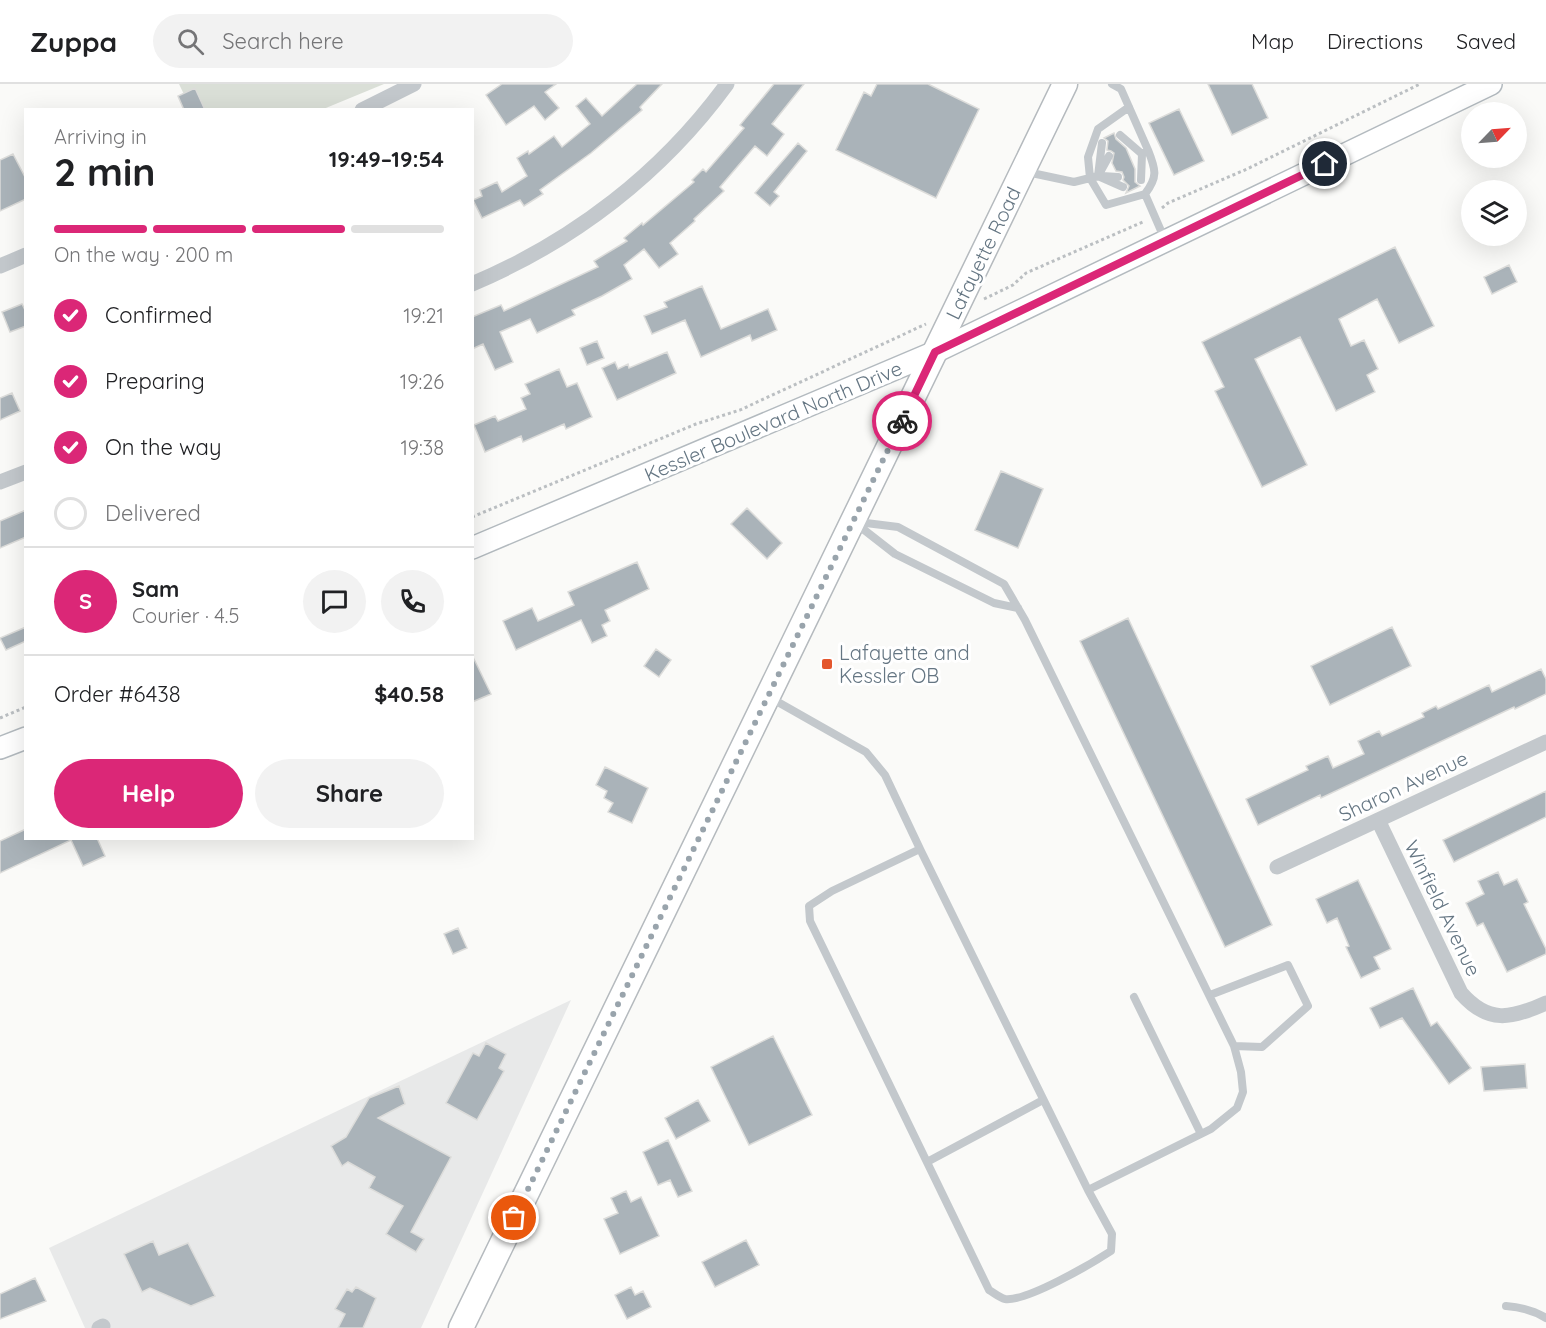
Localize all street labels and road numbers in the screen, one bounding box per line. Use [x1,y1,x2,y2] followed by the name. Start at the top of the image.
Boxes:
[940,183,1026,323] street label: Lafayette Road
[640,355,906,487] street label: Kessler Boulevard North Drive
[1335,745,1471,827] street label: Sharon Avenue
[1399,836,1487,980] street label: Winfield Avenue

